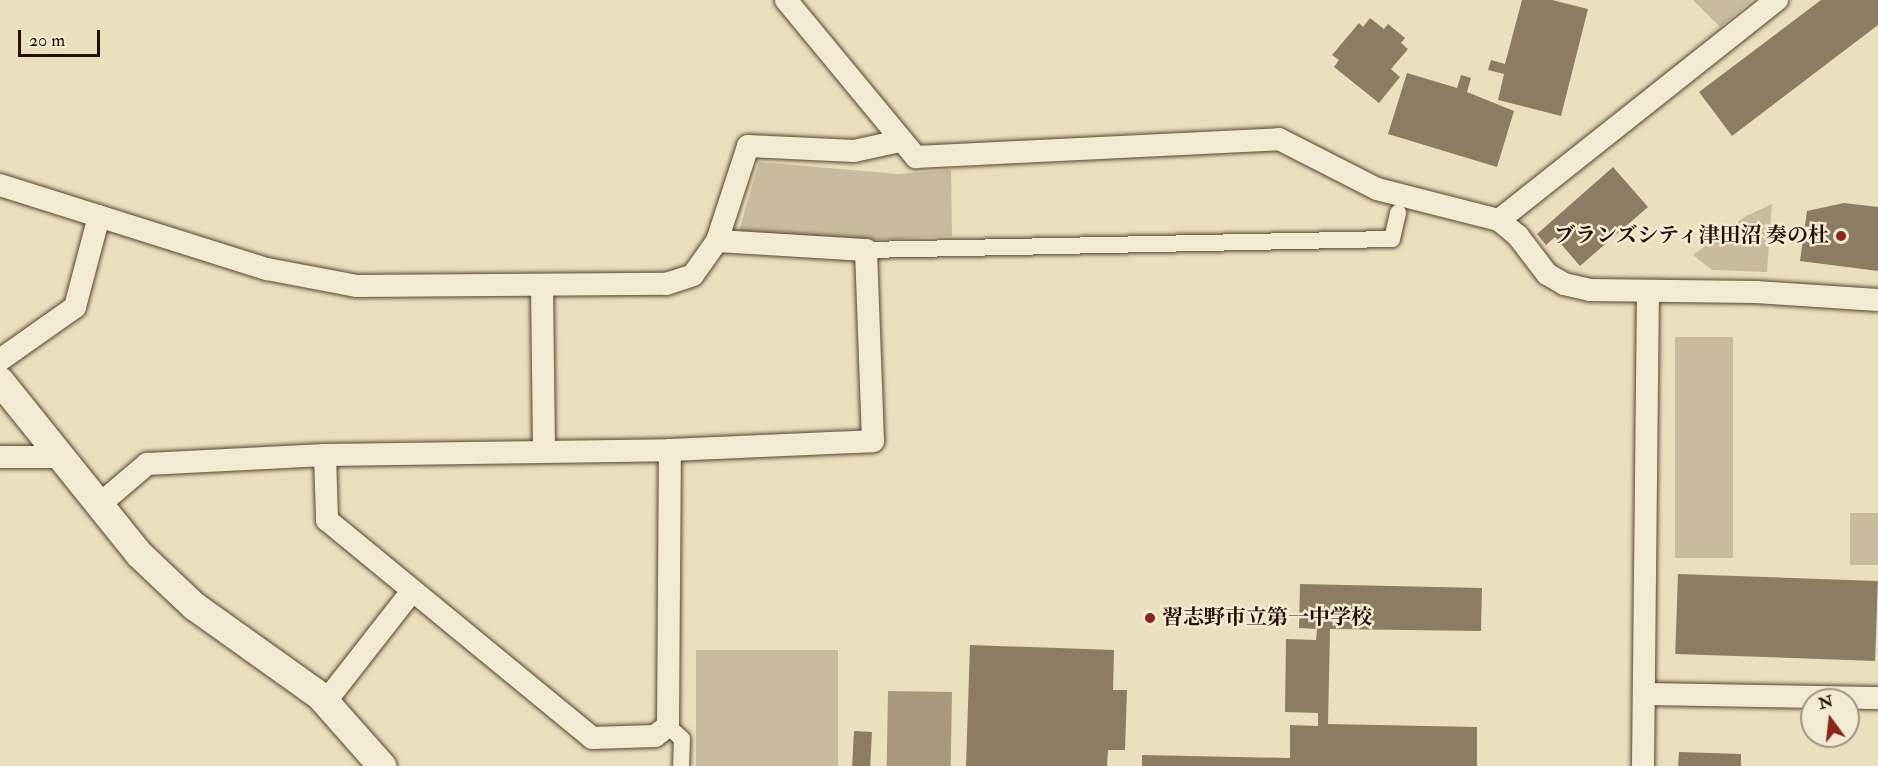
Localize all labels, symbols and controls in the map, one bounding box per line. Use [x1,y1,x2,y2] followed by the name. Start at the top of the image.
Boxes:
[21,18,104,56] scale bar
[29,29,65,52] text: 20 m
[1552,223,1829,249] place label: ブランズシティ津田沼 奏の杜
[1834,229,1848,243] marker: ブランズシティ津田沼 奏の杜
[1162,605,1372,631] place label: 習志野市立第一中学校
[1143,611,1157,625] marker: 習志野市立第一中学校
[1800,688,1860,748] north arrow
[1816,691,1835,714] text: N

